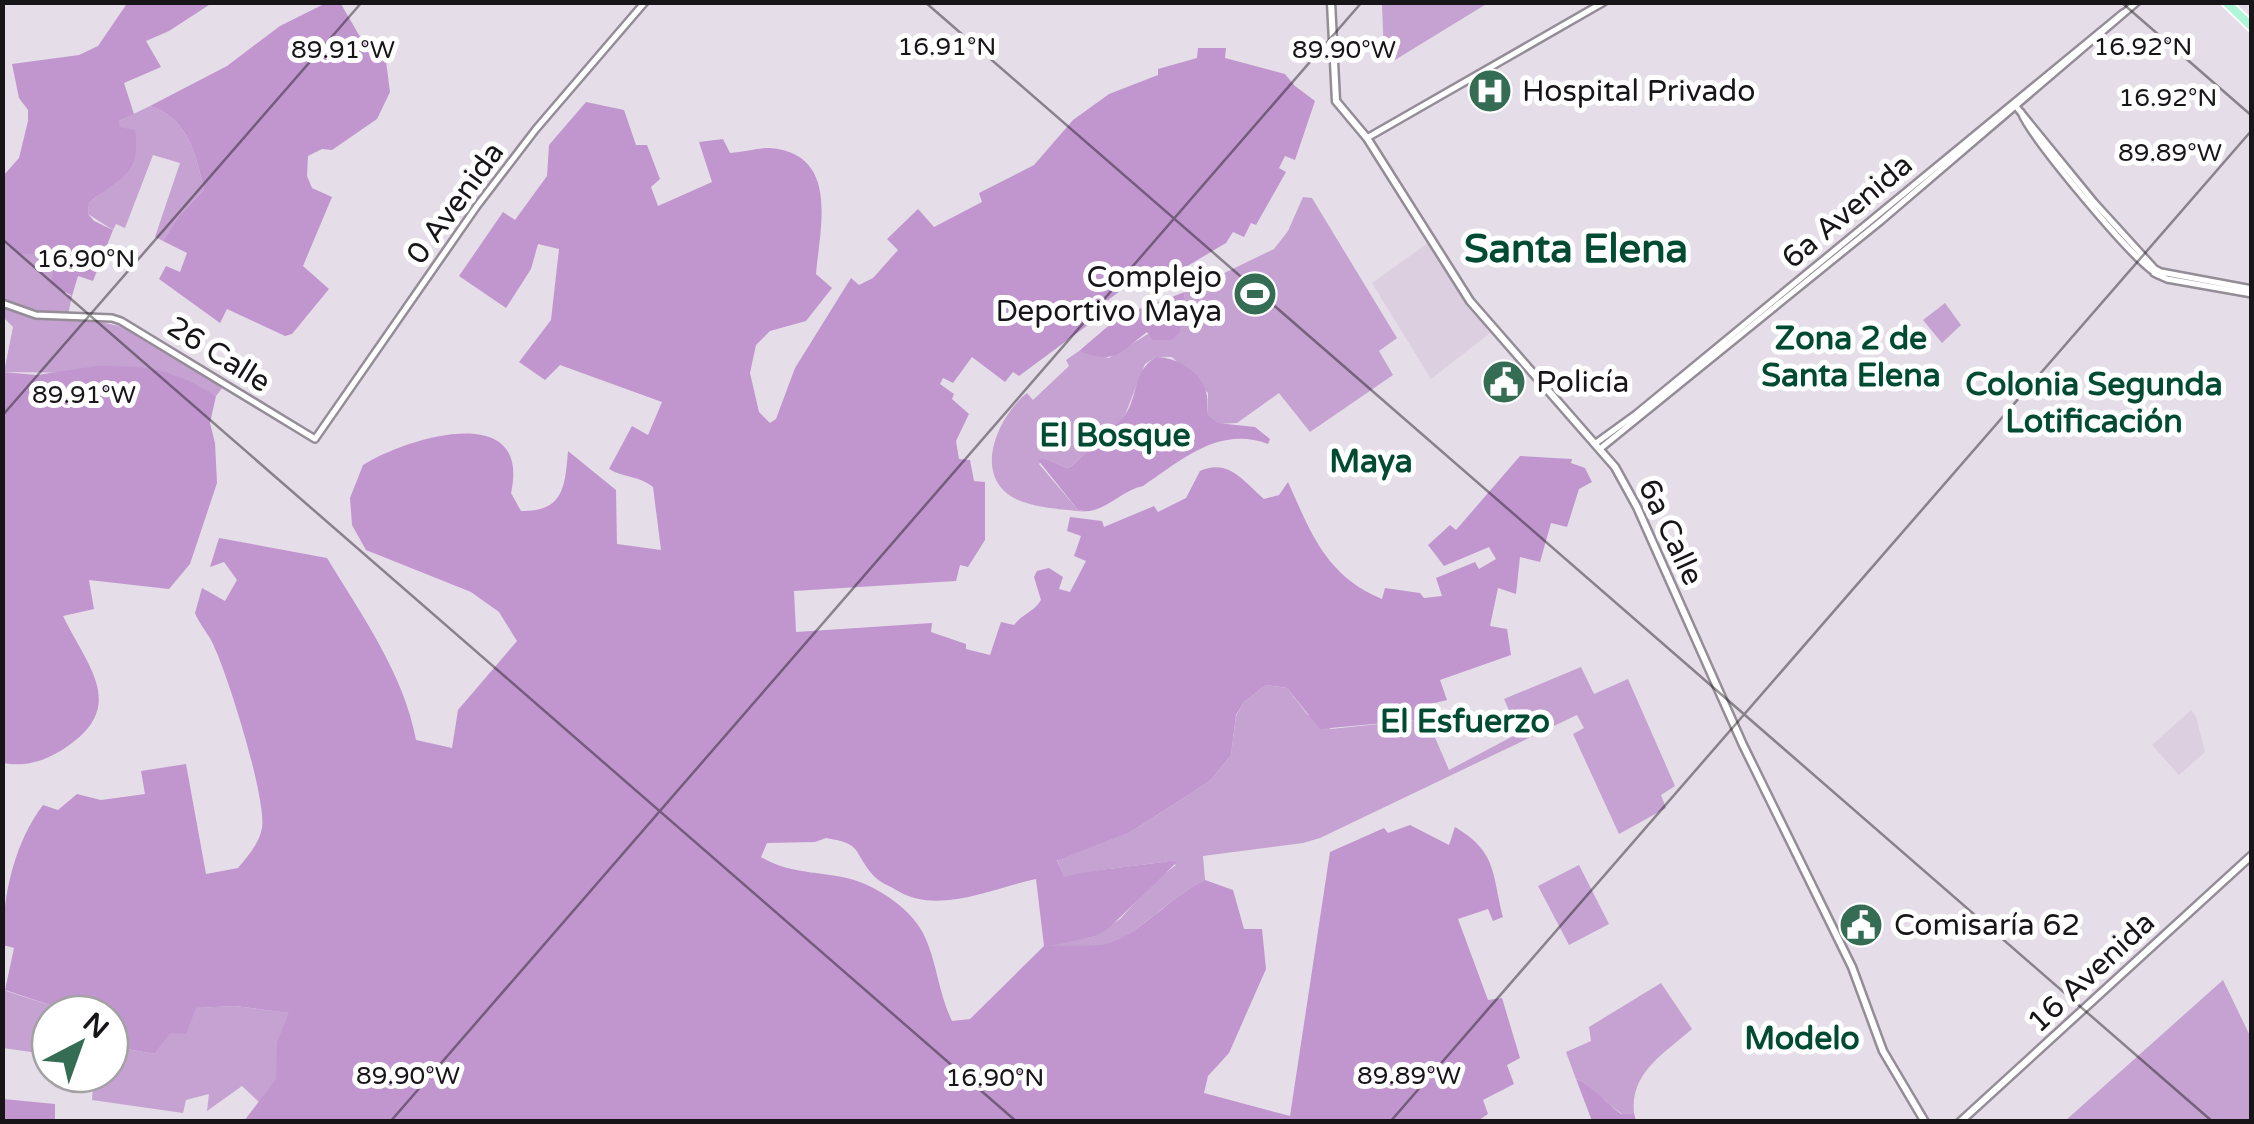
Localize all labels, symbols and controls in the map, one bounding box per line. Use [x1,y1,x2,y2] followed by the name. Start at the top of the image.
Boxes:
[898,32,996,62] text: 16.91°N
[2094,32,2192,62] text: 16.92°N
[291,35,395,65] text: 89.91°W
[1292,35,1396,65] text: 89.90°W
[1467,68,1513,114] hospital icon: Hospital Privado
[1522,73,1756,110] place label: Hospital Privado
[2119,83,2217,113] text: 16.92°N
[399,135,512,272] street label: 0 Avenida
[2118,138,2222,168] text: 89.89°W
[1775,146,1920,277] street label: 6a Avenida
[1464,225,1688,273] district label: Santa Elena
[37,244,135,274] text: 16.90°N
[995,259,1222,330] place label: Complejo Deportivo Maya
[1232,271,1278,317] sports icon: Complejo Deportivo Maya
[160,308,277,401] street label: 26 Calle
[1761,320,1941,395] district label: Zona 2 de Santa Elena
[1481,359,1527,405] public building icon: Policía
[1536,364,1629,401] place label: Policía
[1965,366,2223,441] district label: Colonia Segunda Lotificación
[32,380,136,410] text: 89.91°W
[1039,417,1191,455] district label: El Bosque
[1329,443,1413,481] district label: Maya
[1630,473,1711,591] street label: 6a Calle
[1380,703,1550,741] district label: El Esfuerzo
[1838,902,1884,948] public building icon: Comisaría 62
[2020,904,2163,1041] street label: 16 Avenida
[1894,907,2080,944] place label: Comisaría 62
[30,994,130,1094] north arrow
[76,1006,115,1046] text: N
[1744,1020,1860,1058] district label: Modelo
[356,1061,460,1091] text: 89.90°W
[1357,1061,1461,1091] text: 89.89°W
[946,1063,1044,1093] text: 16.90°N

